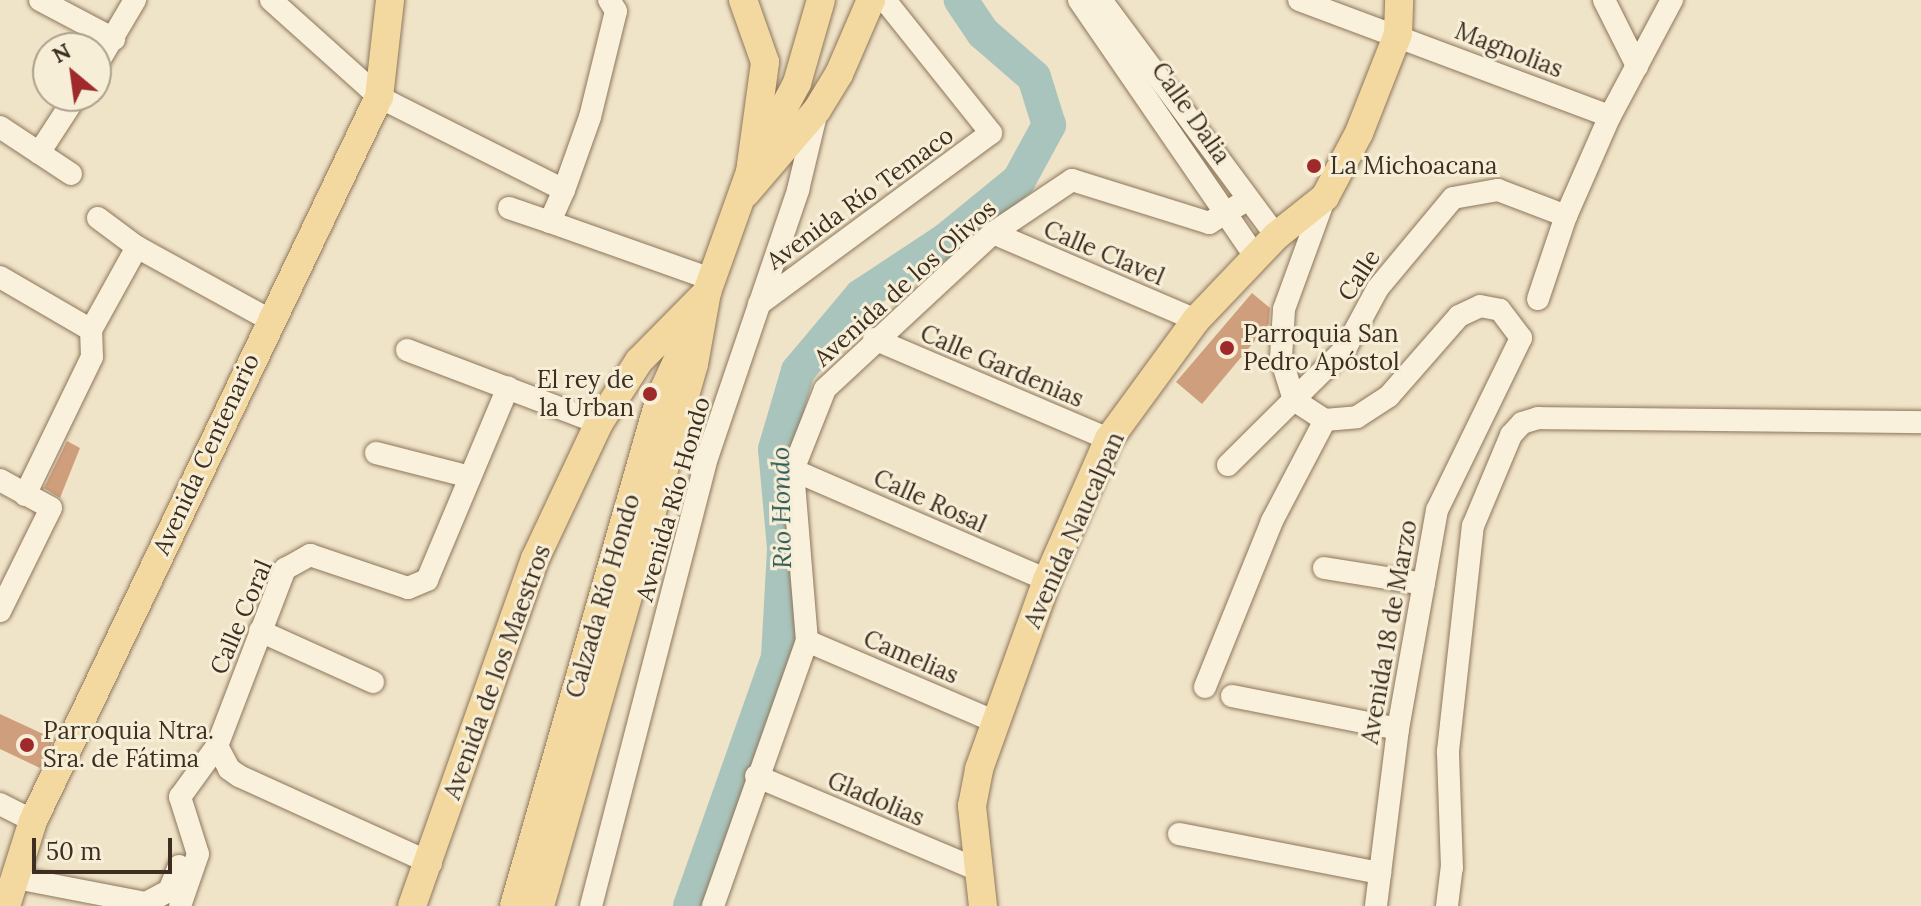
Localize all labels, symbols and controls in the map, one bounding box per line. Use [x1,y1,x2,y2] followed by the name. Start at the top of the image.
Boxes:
[1451,16,1567,84] street label: Magnolias
[32,32,112,112] north arrow
[47,36,76,69] text: N
[1146,57,1236,169] street label: Calle Dalia
[761,121,959,275] street label: Avenida Río Temaco
[1330,152,1497,180] place label: La Michoacana
[1305,157,1323,175] marker: La Michoacana
[808,194,1002,372] street label: Avenida de los Olivos
[1039,215,1169,291] street label: Calle Clavel
[1332,244,1386,306] street label: Calle
[916,319,1088,413] street label: Calle Gardenias
[1243,320,1399,376] place label: Parroquia San Pedro Apóstol
[1218,339,1236,357] marker: Parroquia San Pedro Apóstol
[147,349,265,559] street label: Avenida Centenario
[537,366,634,422] place label: El rey de la Urban
[641,385,659,403] marker: El rey de la Urban
[630,393,716,605] street label: Avenida Río Hondo
[1018,428,1130,632] street label: Avenida Naucalpan
[764,447,798,569] water label: Rio Hondo
[869,463,991,539] street label: Calle Rosal
[560,491,646,701] street label: Calzada Río Hondo
[1355,518,1423,746] street label: Avenida 18 de Marzo
[438,541,556,803] street label: Avenida de los Maestros
[204,555,278,679] street label: Calle Coral
[859,624,963,690] street label: Camelias
[43,717,214,773] place label: Parroquia Ntra. Sra. de Fátima
[18,736,36,754] marker: Parroquia Ntra. Sra. de Fátima
[823,766,929,832] street label: Gladolias
[36,822,176,872] scale bar
[46,836,102,867] text: 50 m

